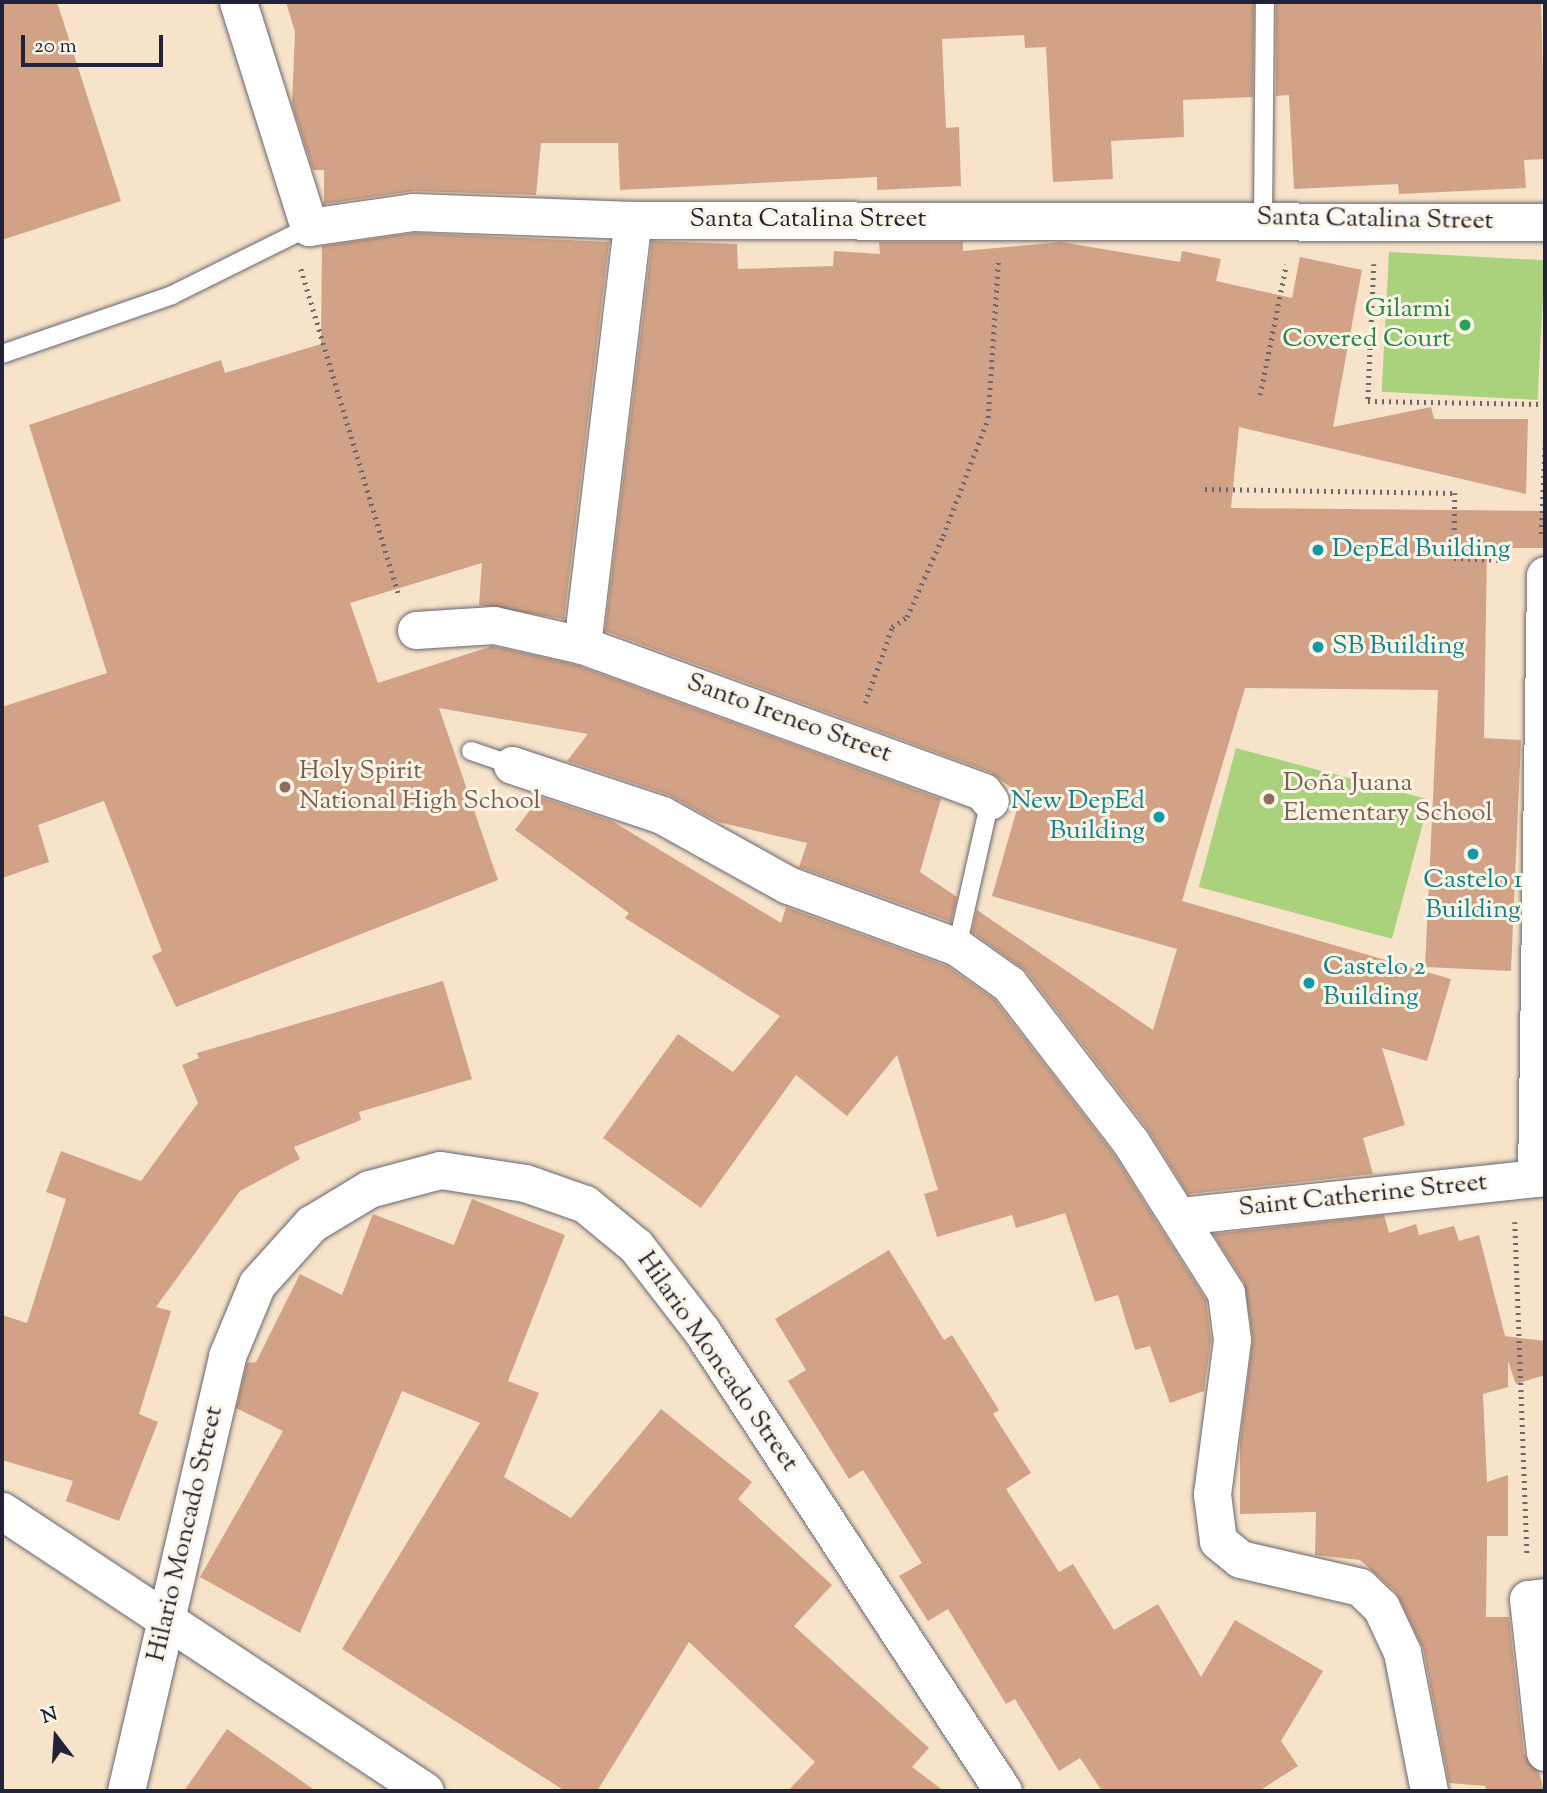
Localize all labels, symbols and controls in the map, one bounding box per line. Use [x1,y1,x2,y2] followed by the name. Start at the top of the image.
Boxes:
[24,21,166,65] scale bar
[34,32,77,62] text: 20 m
[1256,202,1494,238] street label: Santa Catalina Street
[690,204,926,236] street label: Santa Catalina Street
[1282,294,1451,356] place label: Gilarmi Covered Court
[1457,317,1473,333] marker: Gilarmi Covered Court
[1332,534,1510,566] place label: DepEd Building
[1310,542,1326,558] marker: DepEd Building
[1332,631,1465,663] place label: SB Building
[1310,639,1326,655] marker: SB Building
[682,667,896,771] street label: Santo Ireneo Street
[299,756,541,818] place label: Holy Spirit National High School
[1283,768,1493,830] place label: Doña Juana Elementary School
[277,779,293,795] marker: Holy Spirit National High School
[1011,786,1145,848] place label: New DepEd Building
[1261,791,1277,807] marker: Doña Juana Elementary School
[1151,809,1167,825] marker: New DepEd Building
[1465,846,1481,862] marker: Castelo 1 Building
[1423,865,1523,926] place label: Castelo 1 Building
[1323,952,1426,1014] place label: Castelo 2 Building
[1301,975,1317,991] marker: Castelo 2 Building
[1237,1167,1489,1225] street label: Saint Catherine Street
[629,1246,805,1478] street label: Hilario Moncado Street
[141,1403,231,1665] street label: Hilario Moncado Street
[39,1701,61,1732] text: N
[21,1702,91,1772] north arrow

